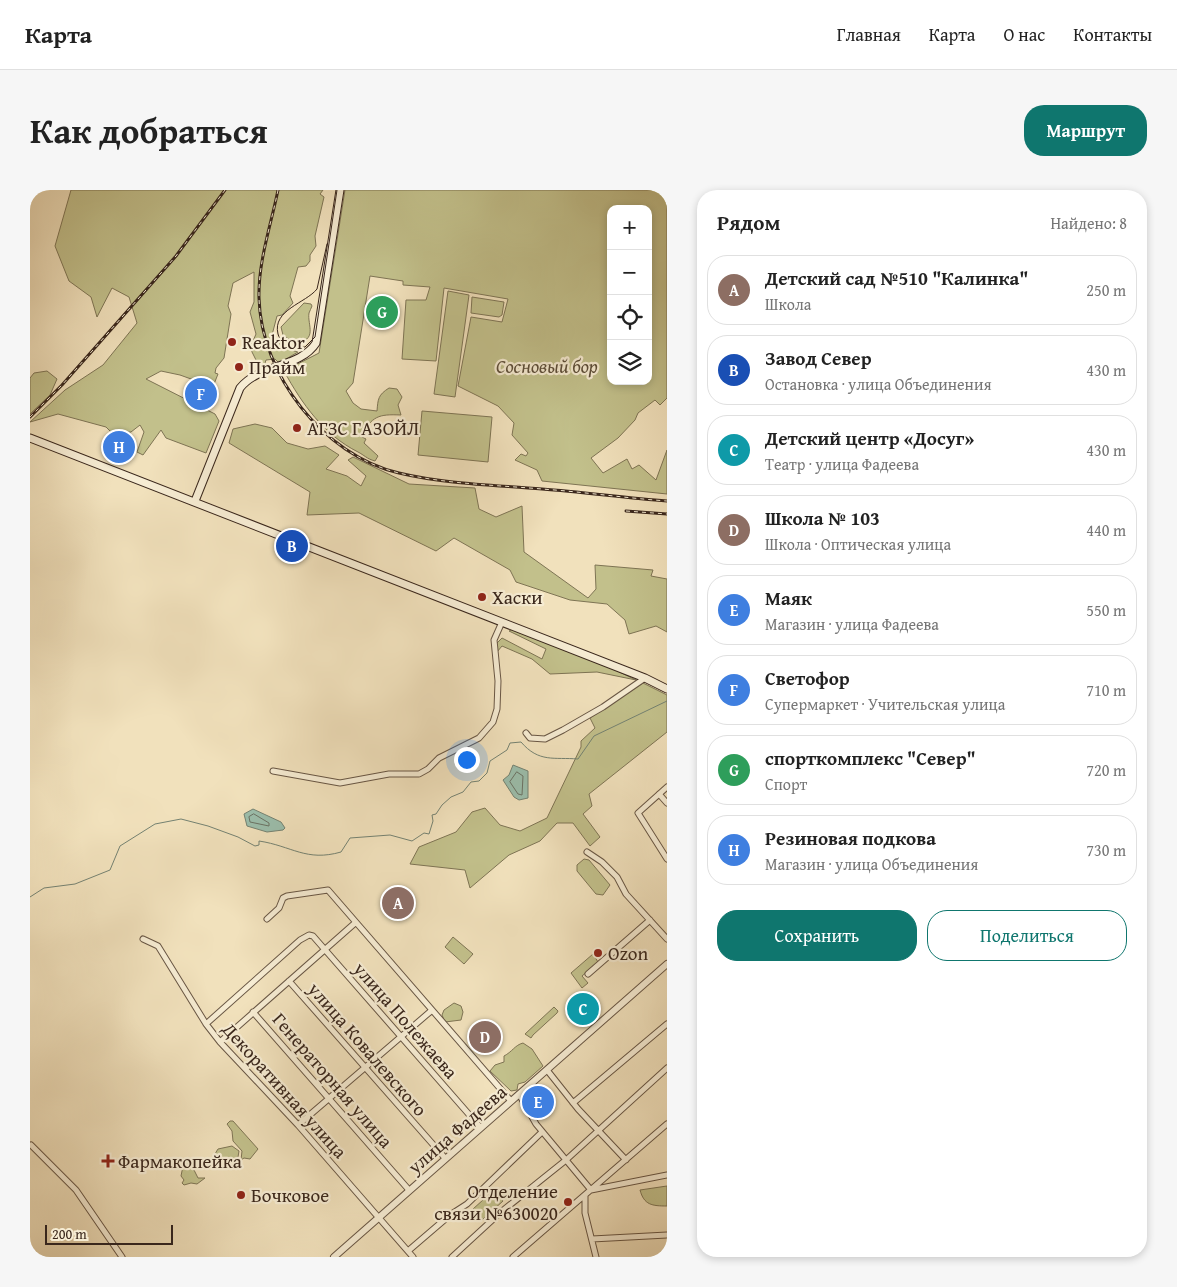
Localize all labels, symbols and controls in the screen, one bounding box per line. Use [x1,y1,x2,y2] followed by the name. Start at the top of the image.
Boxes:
[25,17,92,52] text: Карта
[837,21,901,48] text: Главная
[929,21,975,48] text: Карта
[1003,21,1045,48] text: О нас
[1073,21,1152,48] text: Контакты
[30,105,268,156] text: Как добраться
[1024,105,1147,156] button: Маршрут
[607,205,652,385] map controls
[607,205,652,250] button: +
[717,207,780,238] text: Рядом
[1050,211,1127,235] text: Найдено: 8
[607,250,652,295] button: −
[765,264,1028,292] text: Детский сад №510 "Калинка"
[729,278,739,302] text: A
[1086,278,1126,302] text: 250 m
[765,292,811,316] text: Школа
[366,293,398,331] pin: G
[607,295,652,340] button: locate
[242,328,305,356] place label: Reaktor
[226,336,238,348] marker: Reaktor
[607,340,652,385] button: layers
[765,344,872,372] text: Завод Север
[496,352,598,380] park label: Сосновый бор
[249,353,305,381] place label: Прайм
[729,358,739,382] text: B
[1086,358,1126,382] text: 430 m
[233,361,245,373] marker: Прайм
[765,372,992,396] text: Остановка · улица Объединения
[185,375,217,413] pin: F
[307,414,419,442] place label: АГЗС ГАЗОЙЛ
[291,422,303,434] marker: АГЗС ГАЗОЙЛ
[765,424,974,452] text: Детский центр «Досуг»
[103,428,135,466] pin: H
[729,438,739,462] text: C
[1086,438,1126,462] text: 430 m
[765,452,919,476] text: Театр · улица Фадеева
[765,504,880,532] text: Школа № 103
[729,518,739,542] text: D
[1086,518,1126,542] text: 440 m
[276,527,308,565] pin: B
[765,532,951,556] text: Школа · Оптическая улица
[492,583,543,611] place label: Хаски
[765,584,812,612] text: Маяк
[476,591,488,603] marker: Хаски
[730,598,738,622] text: E
[1086,598,1126,622] text: 550 m
[765,612,939,636] text: Магазин · улица Фадеева
[765,664,850,692] text: Светофор
[730,678,738,702] text: F
[1086,678,1126,702] text: 710 m
[765,692,1005,716] text: Супермаркет · Учительская улица
[765,744,976,772] text: спорткомплекс "Север"
[454,747,480,773] your location
[729,758,739,782] text: G
[1086,758,1126,782] text: 720 m
[765,772,807,796] text: Спорт
[765,824,936,852] text: Резиновая подкова
[728,838,740,862] text: H
[1086,838,1126,862] text: 730 m
[765,852,978,876] text: Магазин · улица Объединения
[382,884,414,922] pin: A
[717,910,917,961] button: Сохранить
[927,910,1127,961] button: Поделиться
[608,939,649,967] place label: Ozon
[592,947,604,959] marker: Ozon
[347,955,465,1085] street label: улица Полежаева
[301,975,434,1122] street label: улица Ковалевского
[567,990,599,1028] pin: C
[266,1006,400,1154] street label: Генераторная улица
[215,1015,354,1164] street label: Декоративная улица
[469,1018,501,1056] pin: D
[401,1078,513,1181] street label: улица Фадеева
[522,1083,554,1121] pin: E
[118,1147,242,1175] place label: Фармакопейка
[102,1155,114,1167] marker: Фармакопейка
[434,1177,558,1227] place label: Отделение связи №630020
[251,1181,329,1209] place label: Бочковое
[235,1189,247,1201] marker: Бочковое
[562,1196,574,1208] marker: Отделение связи №630020
[45,1222,172,1245] scale bar
[52,1224,87,1244] text: 200 m

